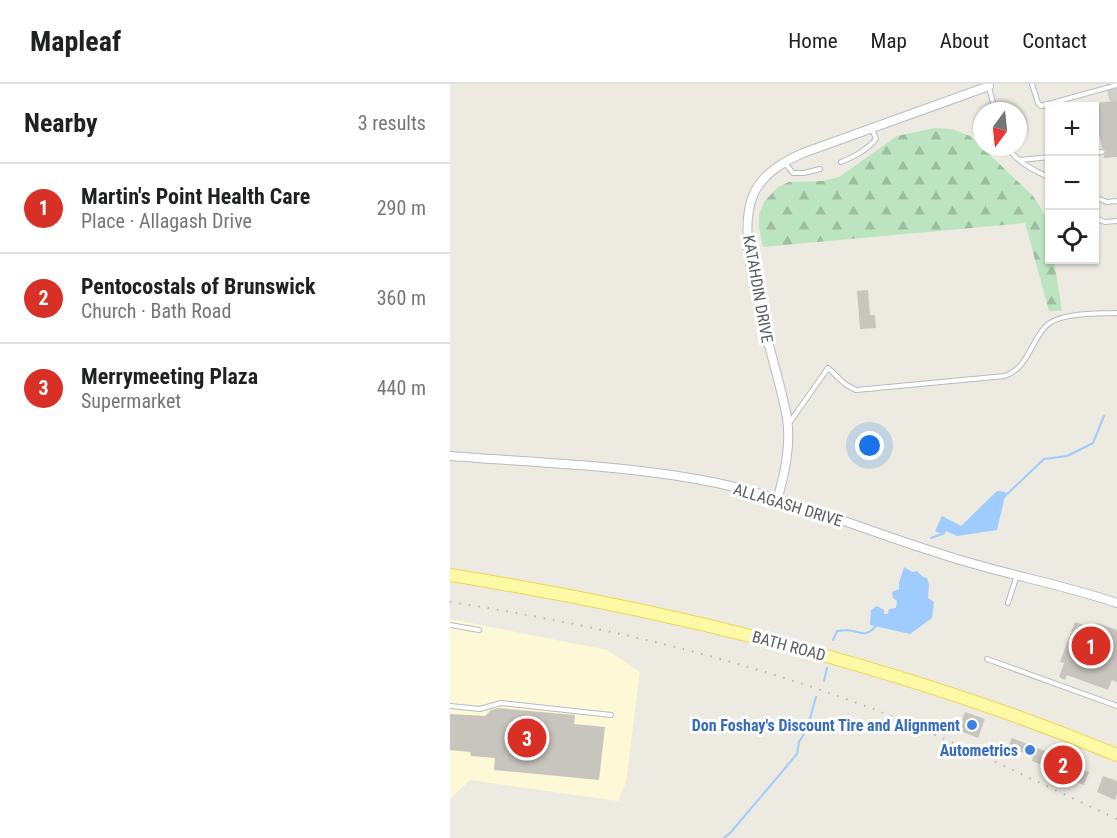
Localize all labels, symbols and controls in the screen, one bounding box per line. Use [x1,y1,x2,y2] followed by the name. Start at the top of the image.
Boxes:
[30,25,121,58] text: Mapleaf
[788,29,838,53] text: Home
[871,29,907,53] text: Map
[940,29,989,53] text: About
[1022,29,1087,53] text: Contact
[973,102,1027,156] north arrow
[1045,102,1099,264] map controls
[1045,102,1099,156] button: +
[24,108,98,138] text: Nearby
[358,111,426,135] text: 3 results
[1045,156,1099,210] button: −
[81,184,310,209] text: Martin's Point Health Care
[38,196,49,220] text: 1
[377,196,426,220] text: 290 m
[81,209,252,233] text: Place · Allagash Drive
[1045,210,1099,264] button: locate
[739,234,777,344] street label: KATAHDIN DRIVE
[81,274,315,299] text: Pentocostals of Brunswick
[38,286,49,310] text: 2
[377,286,426,310] text: 360 m
[81,299,231,323] text: Church · Bath Road
[81,364,258,389] text: Merrymeeting Plaza
[38,376,49,400] text: 3
[377,376,426,400] text: 440 m
[81,389,181,413] text: Supermarket
[855,431,884,460] your location
[731,479,845,531] street label: ALLAGASH DRIVE
[1072,624,1110,668] pin: 1
[750,627,828,665] street label: BATH ROAD
[508,716,547,760] pin: 3
[692,716,960,735] place label: Don Foshay's Discount Tire and Alignment
[965,718,979,732] marker: Don Foshay's Discount Tire and Alignment
[940,741,1018,760] place label: Autometrics
[1044,742,1082,788] pin: 2
[1023,743,1037,757] marker: Autometrics

